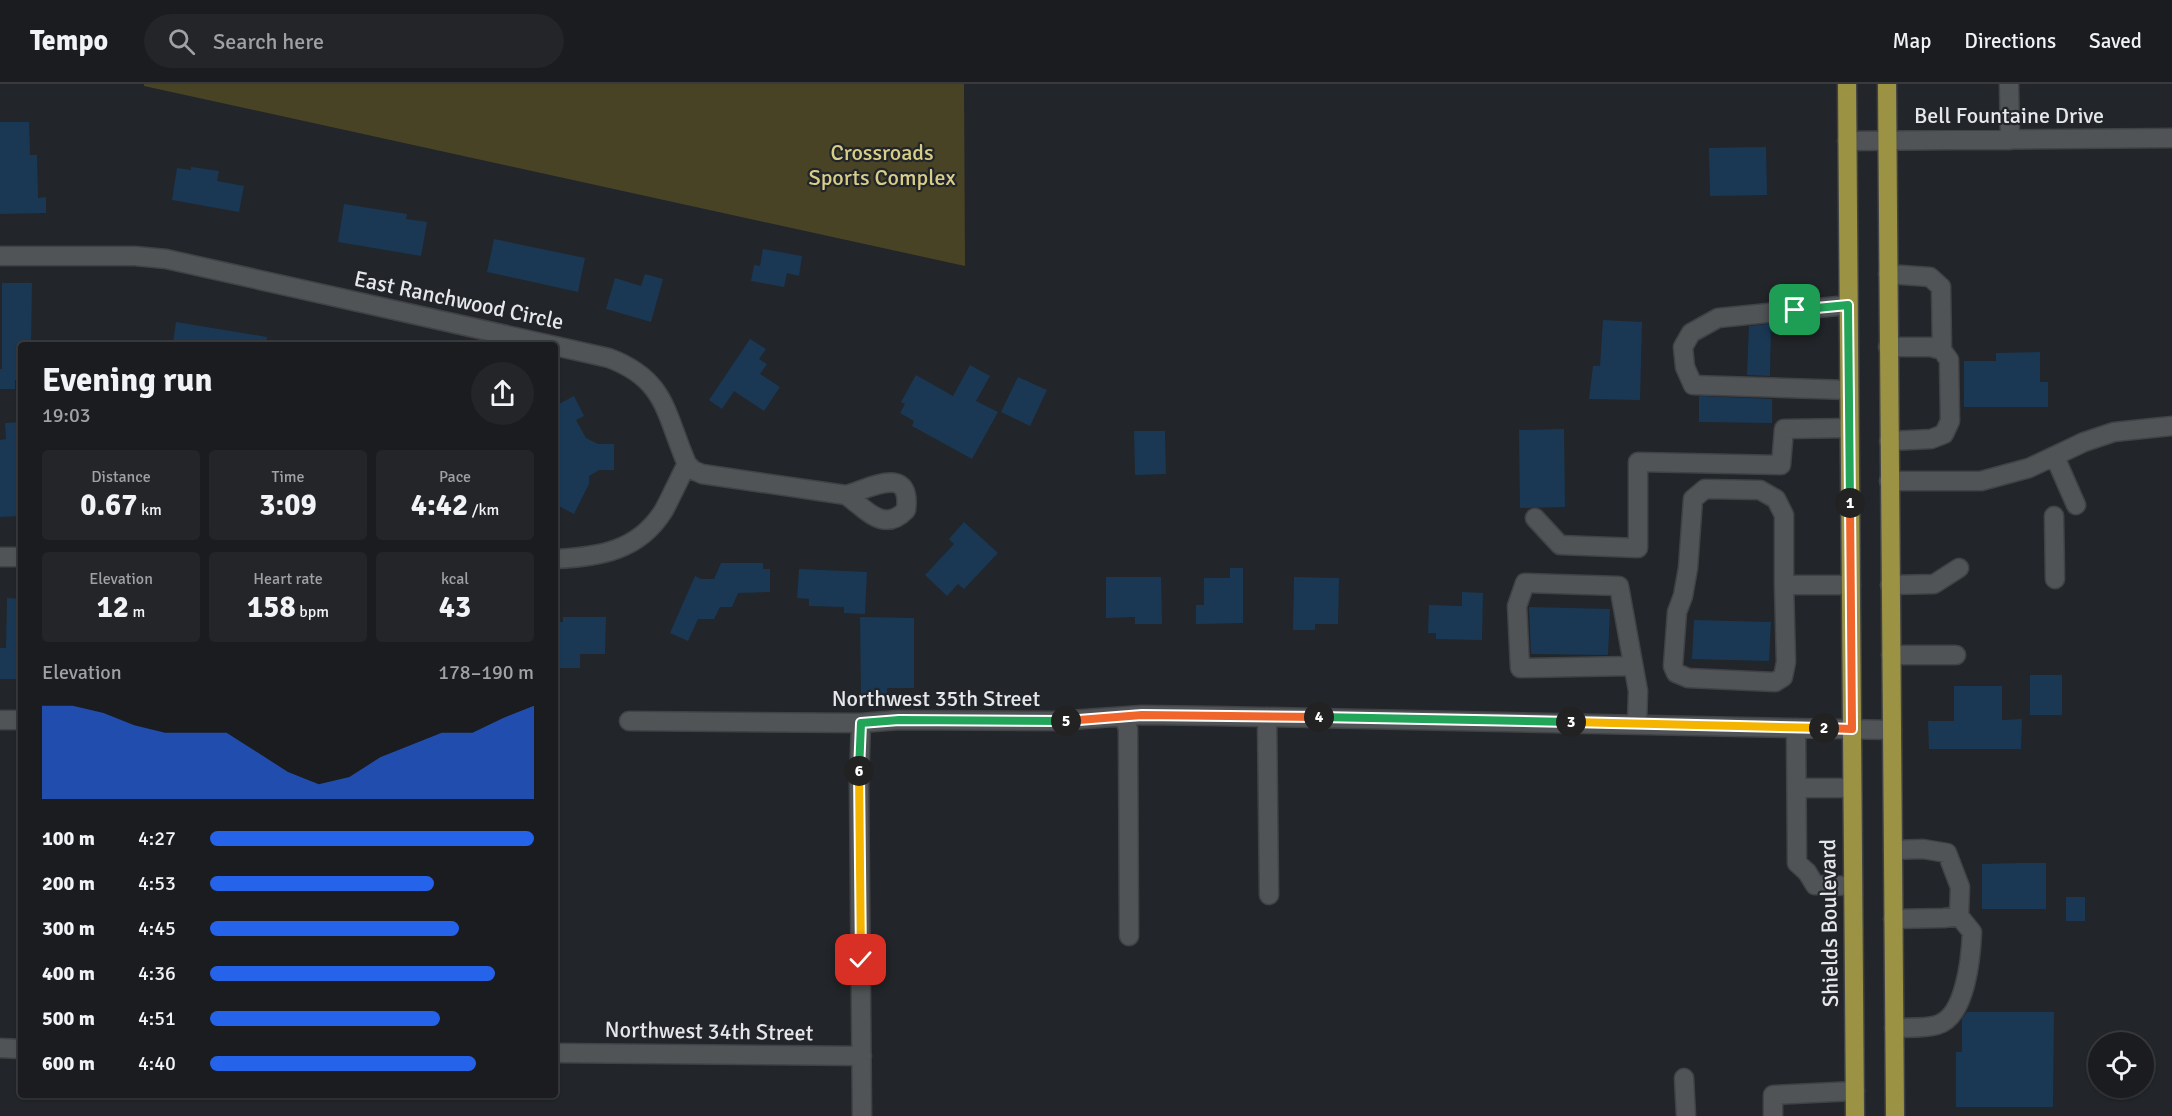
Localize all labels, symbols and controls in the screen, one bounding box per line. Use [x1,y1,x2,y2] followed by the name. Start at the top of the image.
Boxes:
[144,14,564,68] search box
[30,24,108,58] text: Tempo
[165,25,198,58] icon: search
[213,28,324,55] text: Search here
[1893,28,1931,54] text: Map
[1964,28,2056,54] text: Directions
[2089,28,2142,54] text: Saved
[1914,102,2104,129] street label: Bell Fountaine Drive
[808,139,956,191] park label: Crossroads Sports Complex
[352,265,566,335] street label: East Ranchwood Circle
[1769,284,1820,335] pin
[1778,293,1811,326] icon: arrive
[42,360,212,401] text: Evening run
[471,362,534,425] button: share
[42,403,91,428] text: 19:03
[91,467,151,487] text: Distance
[272,467,304,487] text: Time
[439,467,471,487] text: Pace
[80,487,137,524] text: 0.67
[259,487,317,524] text: 3:09
[411,487,468,524] text: 4:42
[1835,488,1865,518] pin: 1
[1846,493,1854,513] text: 1
[137,500,162,520] text: km
[468,500,499,520] text: /km
[89,569,153,589] text: Elevation
[253,569,323,589] text: Heart rate
[441,569,469,589] text: kcal
[97,589,129,626] text: 12
[247,589,296,626] text: 158
[439,589,471,626] text: 43
[129,602,145,622] text: m
[296,602,329,622] text: bpm
[42,660,122,685] text: Elevation
[438,660,534,685] text: 178–190 m
[832,685,1041,712] street label: Northwest 35th Street
[1304,702,1334,732] pin: 4
[1051,706,1081,736] pin: 5
[1315,707,1323,727] text: 4
[1556,707,1586,737] pin: 3
[1062,711,1070,731] text: 5
[1567,712,1575,732] text: 3
[1809,713,1839,743] pin: 2
[1820,718,1828,738] text: 2
[844,756,874,786] pin: 6
[855,761,863,781] text: 6
[42,826,95,851] text: 100 m
[138,826,176,851] text: 4:27
[1814,839,1844,1007] street label: Shields Boulevard
[42,871,95,896] text: 200 m
[138,871,176,896] text: 4:53
[42,916,95,941] text: 300 m
[138,916,176,941] text: 4:45
[835,934,886,985] pin
[844,943,877,976] icon: check
[42,961,95,986] text: 400 m
[138,961,176,986] text: 4:36
[42,1006,95,1031] text: 500 m
[138,1006,176,1031] text: 4:51
[604,1016,814,1046] street label: Northwest 34th Street
[2088,1032,2154,1098] map controls
[2088,1032,2154,1098] button: locate
[42,1051,95,1076] text: 600 m
[138,1051,176,1076] text: 4:40

